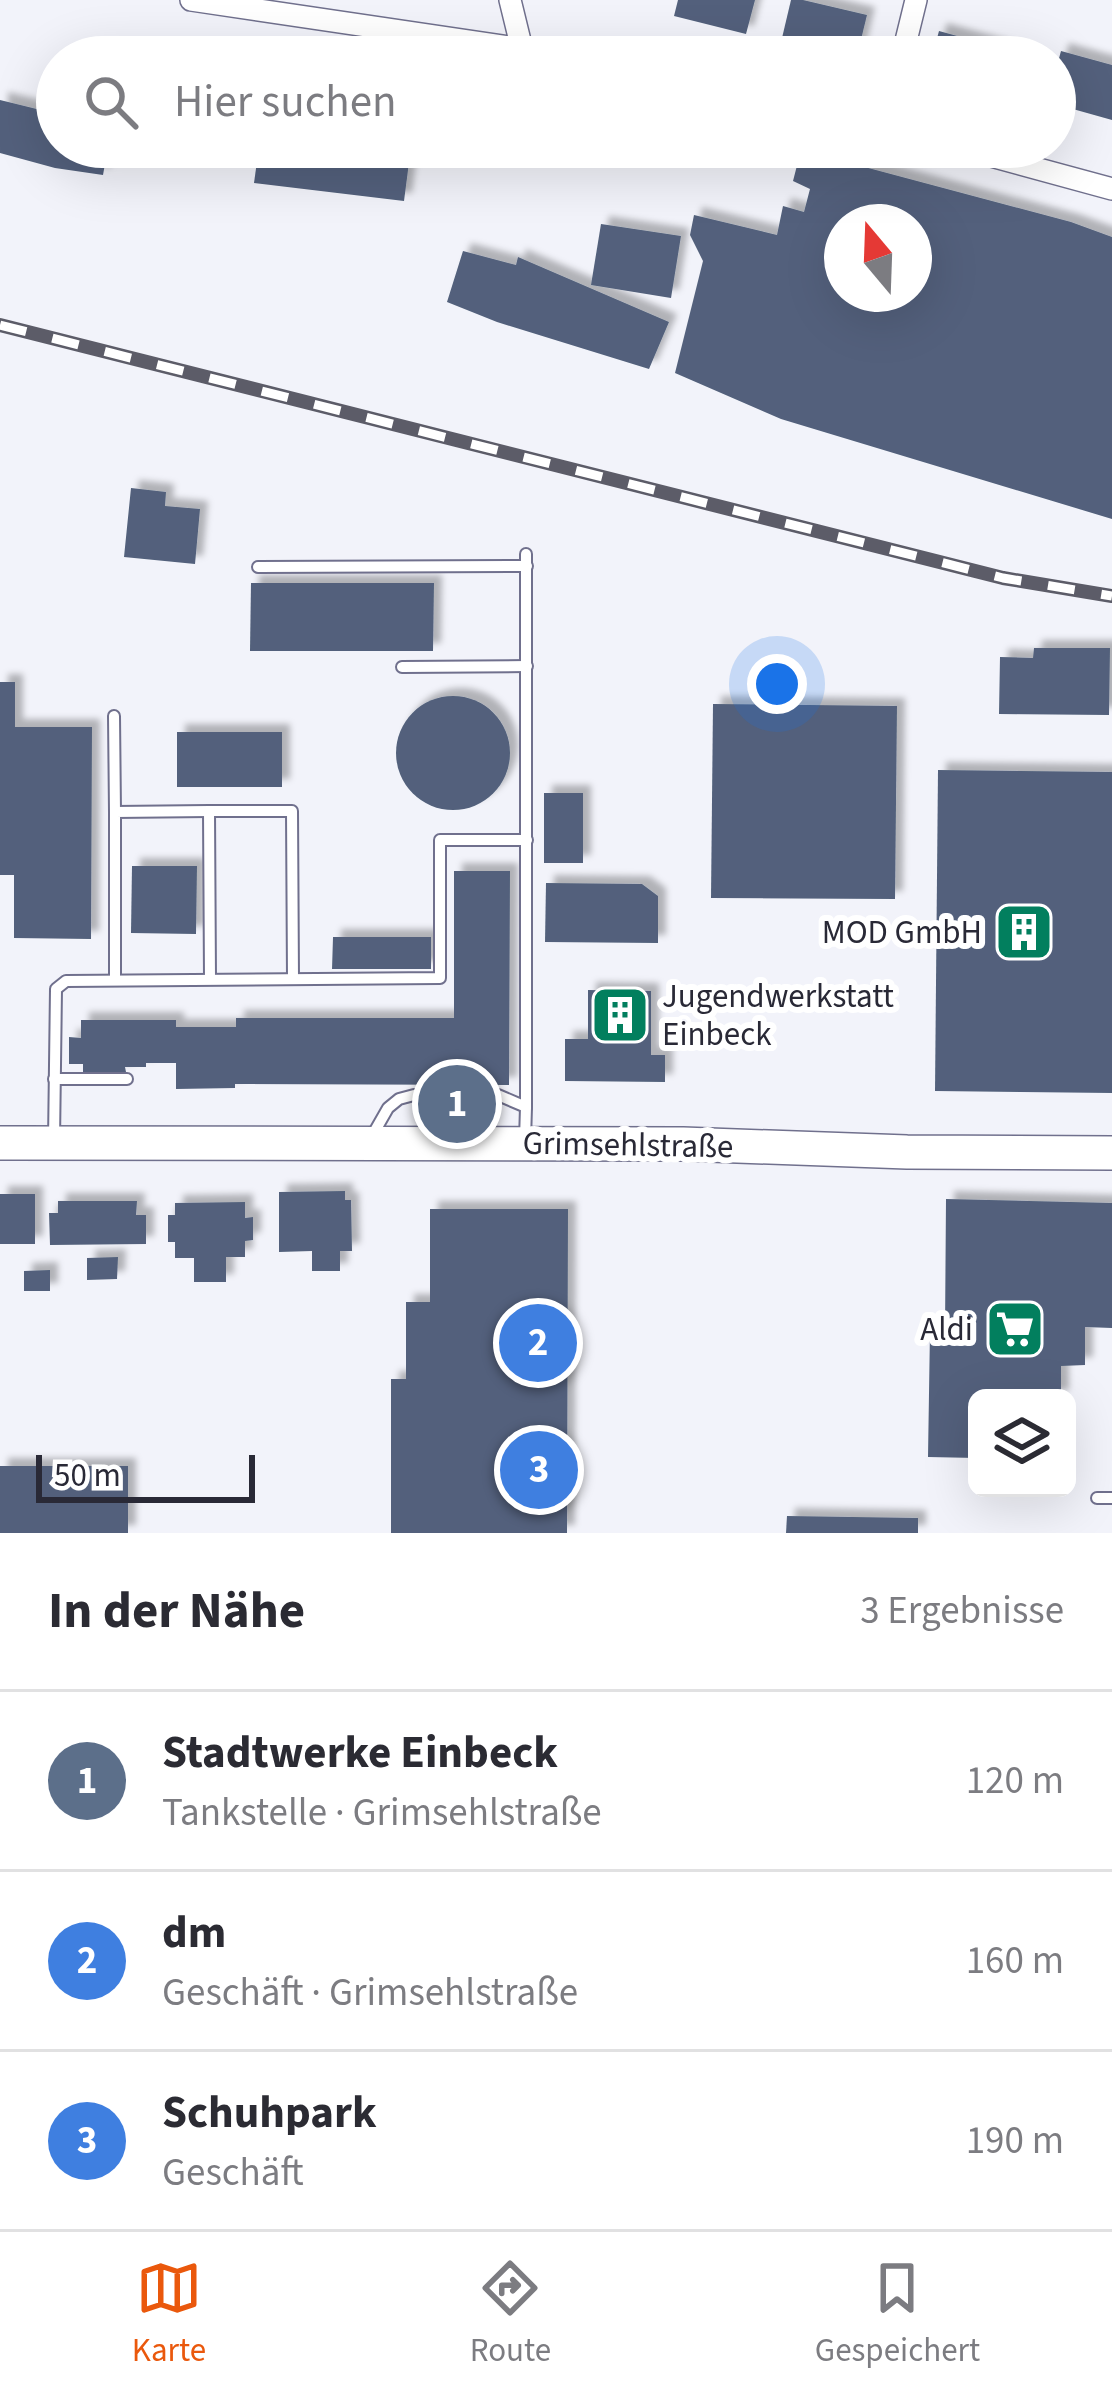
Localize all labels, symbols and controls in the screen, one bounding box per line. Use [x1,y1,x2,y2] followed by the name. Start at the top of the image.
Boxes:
[36,36,1076,168] search box
[78,69,144,135] icon: search
[174,70,397,134] text: Hier suchen
[824,204,932,312] north arrow
[747,654,807,714] your location
[993,901,1055,963] building icon: MOD GmbH
[822,909,982,956] place label: MOD GmbH
[662,973,894,1058] place label: Jugendwerkstatt Einbeck
[589,984,651,1046] building icon: Jugendwerkstatt Einbeck
[418,1059,496,1149] pin: 1
[522,1120,734,1170] street label: Grimsehlstraße
[499,1298,577,1388] pin: 2
[984,1298,1046,1360] supermarket icon: Aldi
[920,1306,973,1353] place label: Aldi
[968,1389,1076,1497] map controls
[968,1389,1076,1497] button: layers
[500,1425,578,1515] pin: 3
[36,1449,255,1502] scale bar
[54,1452,121,1499] text: 50 m
[48,1575,305,1647] text: In der Nähe
[860,1583,1064,1639] text: 3 Ergebnisse
[162,1721,558,1785] text: Stadtwerke Einbeck
[77,1753,97,1809] text: 1
[966,1753,1064,1809] text: 120 m
[162,1785,602,1841] text: Tankstelle · Grimsehlstraße
[162,1901,226,1965] text: dm
[77,1933,97,1989] text: 2
[966,1933,1064,1989] text: 160 m
[162,1965,578,2021] text: Geschäft · Grimsehlstraße
[162,2081,377,2145] text: Schuhpark
[77,2113,97,2169] text: 3
[966,2113,1064,2169] text: 190 m
[162,2145,304,2201] text: Geschäft
[132,2255,206,2374] tab: Karte
[470,2255,551,2374] tab: Route
[815,2255,980,2374] tab: Gespeichert

